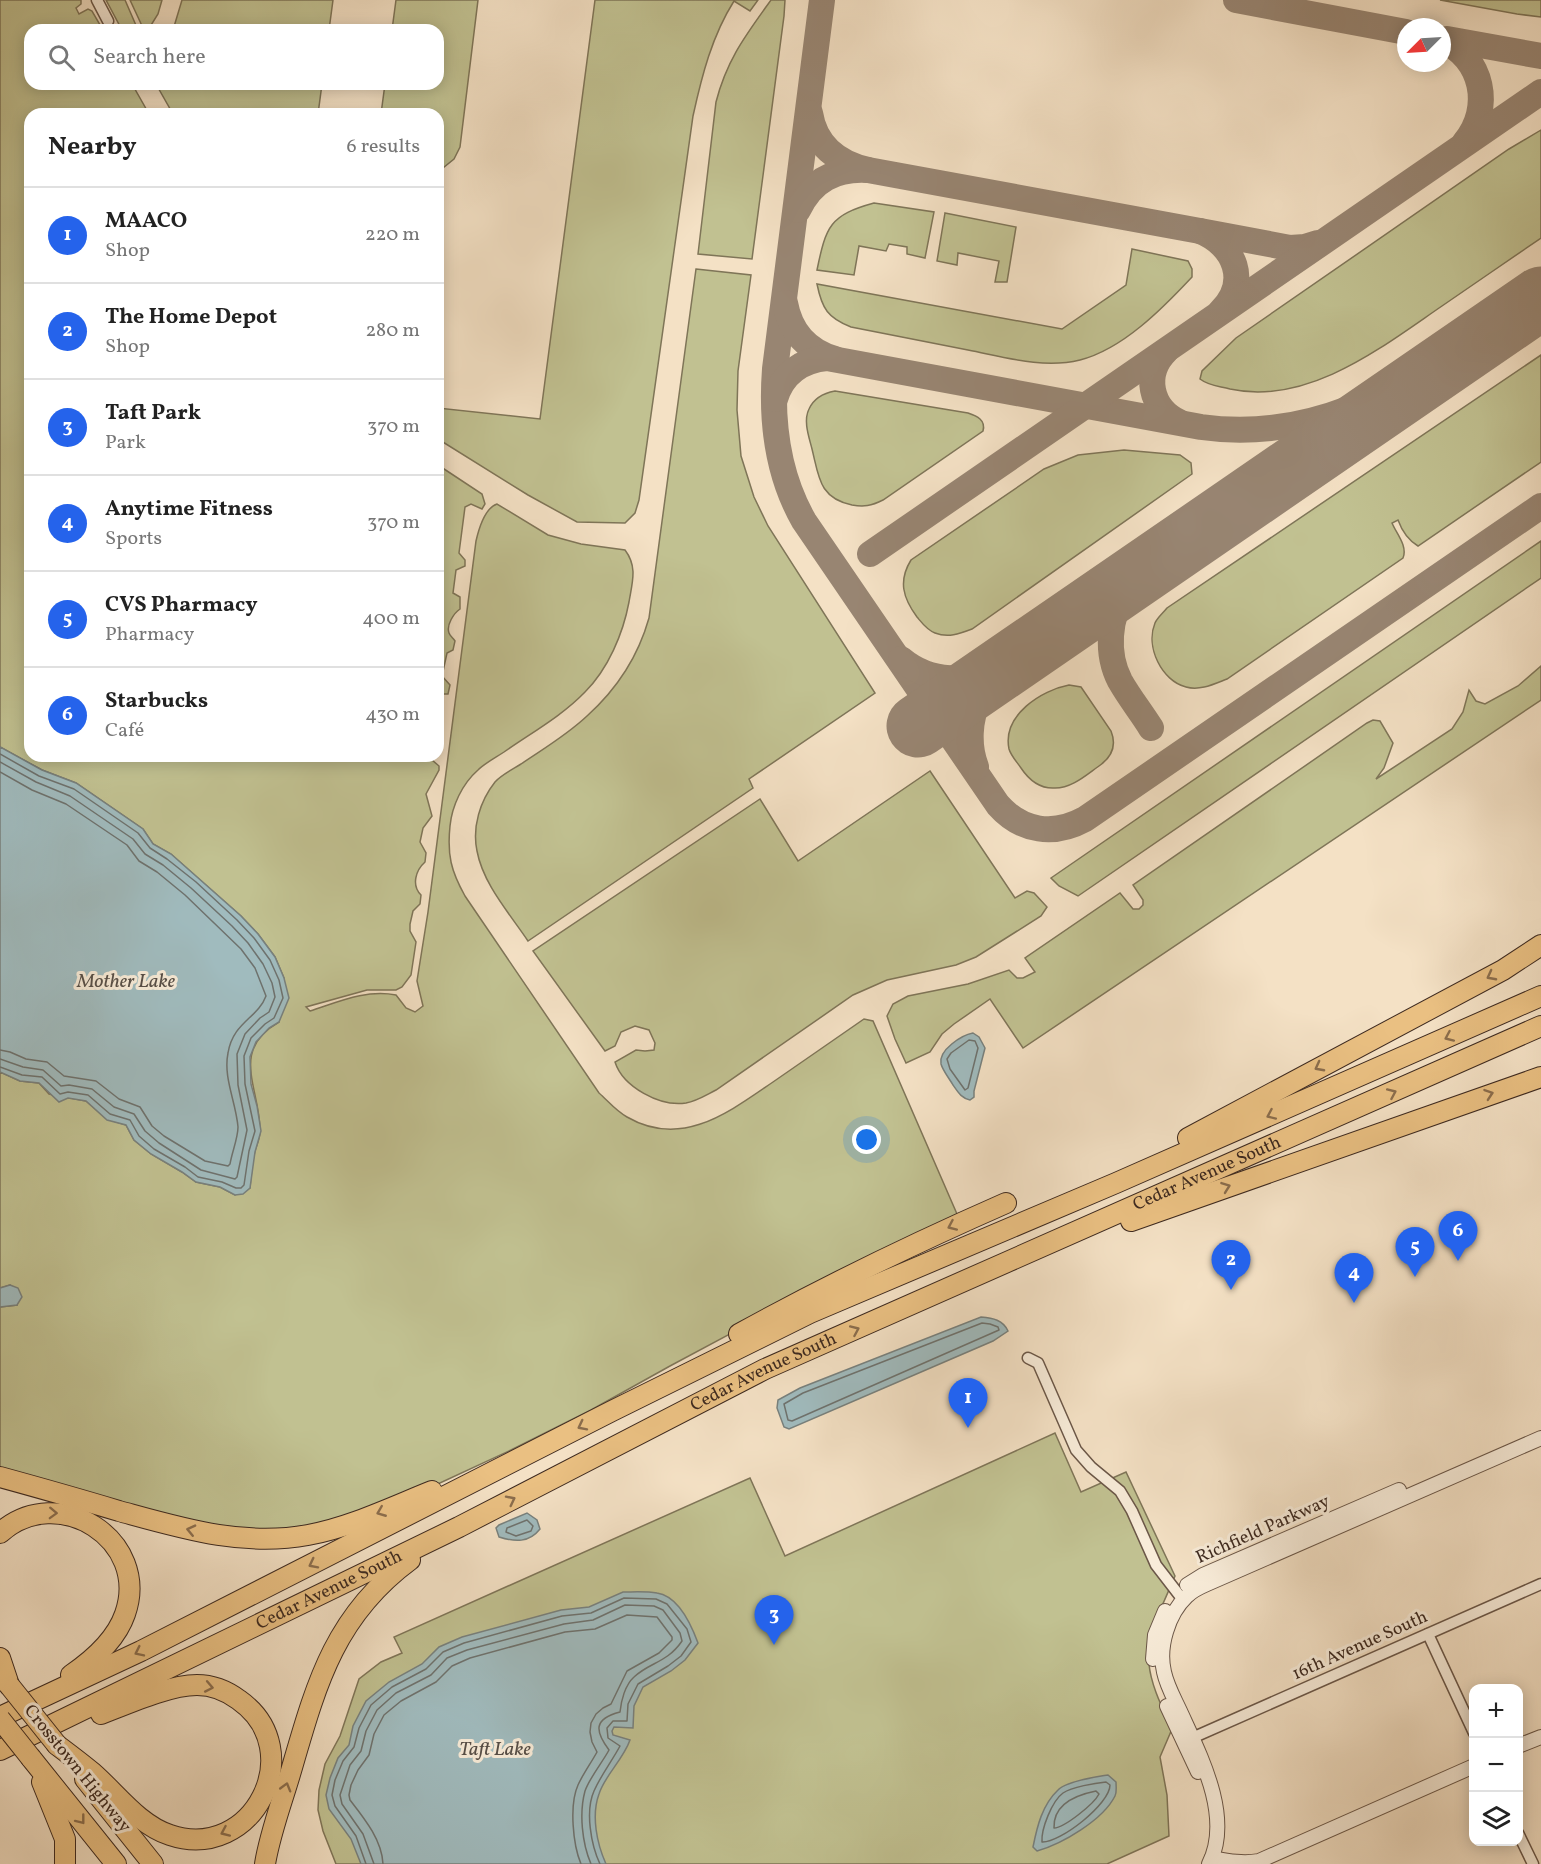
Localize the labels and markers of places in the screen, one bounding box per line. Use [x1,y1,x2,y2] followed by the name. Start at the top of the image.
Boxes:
[1438,1212,1478,1261] pin: 6
[1396,1228,1434,1277] pin: 5
[1212,1240,1250,1290] pin: 2
[1334,1254,1374,1303] pin: 4
[948,1378,988,1428] pin: 1
[754,1596,794,1645] pin: 3

